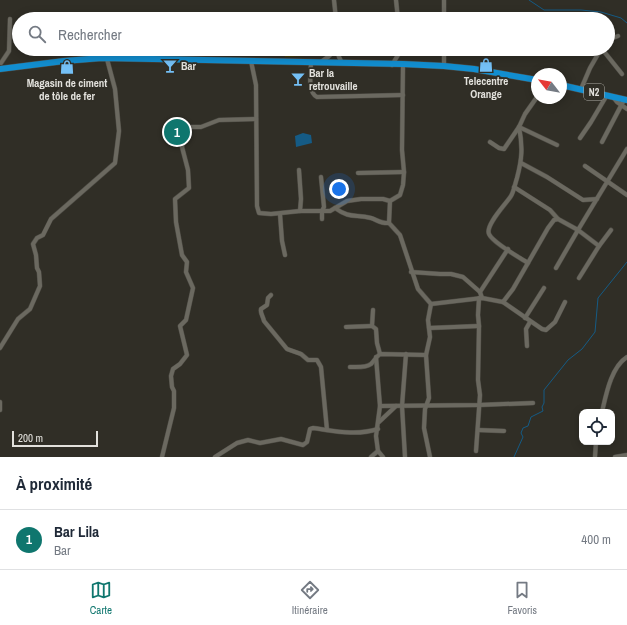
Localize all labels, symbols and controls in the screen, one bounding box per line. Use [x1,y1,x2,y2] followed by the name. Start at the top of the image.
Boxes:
[12,12,615,56] search box
[26,23,48,45] icon: search
[58,24,122,45] text: Rechercher
[478,57,494,73] shop icon: Telecentre Orange
[162,58,178,74] bar icon: Bar
[59,59,75,75] shop icon: Magasin de ciment de tôle de fer
[181,59,197,73] place label: Bar
[309,66,358,93] place label: Bar la retrouvaille
[531,68,567,104] north arrow
[290,71,306,87] bar icon: Bar la retrouvaille
[464,74,508,101] place label: Telecentre Orange
[27,76,107,103] place label: Magasin de ciment de tôle de fer
[584,84,604,100] road number: N2
[164,117,190,147] pin: 1
[329,179,349,199] your location
[579,409,615,445] map controls
[579,409,615,445] button: locate
[12,429,98,448] scale bar
[18,431,43,445] text: 200 m
[16,472,92,495] text: À proximité
[54,521,99,542] text: Bar Lila
[26,531,32,548] text: 1
[581,531,611,548] text: 400 m
[54,542,71,559] text: Bar
[90,579,112,617] tab: Carte
[292,579,328,617] tab: Itinéraire
[507,579,537,617] tab: Favoris

